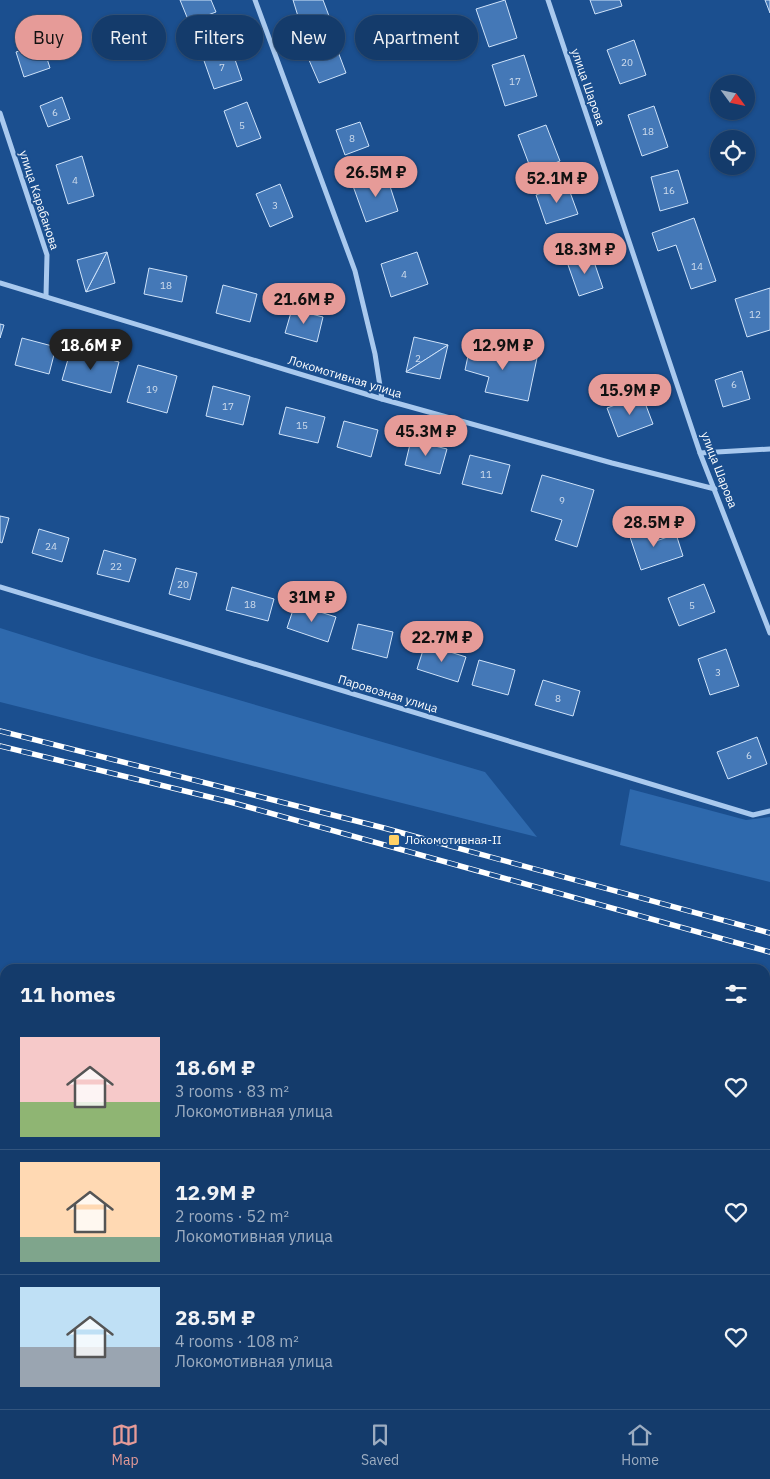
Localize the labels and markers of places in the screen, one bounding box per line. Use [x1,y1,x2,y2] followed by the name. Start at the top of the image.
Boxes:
[330,156,422,198] pin: 26.5M ₽
[511,162,603,204] pin: 52.1M ₽
[539,232,631,275] pin: 18.3M ₽
[258,282,350,325] pin: 21.6M ₽
[45,328,137,371] pin: 18.6M ₽
[457,328,549,371] pin: 12.9M ₽
[584,374,676,416] pin: 15.9M ₽
[380,414,472,457] pin: 45.3M ₽
[608,506,700,548] pin: 28.5M ₽
[277,580,347,623] pin: 31M ₽
[396,620,488,663] pin: 22.7M ₽
[405,832,502,847] place label: Локомотивная-II
[387,833,401,847] marker: Локомотивная-II

